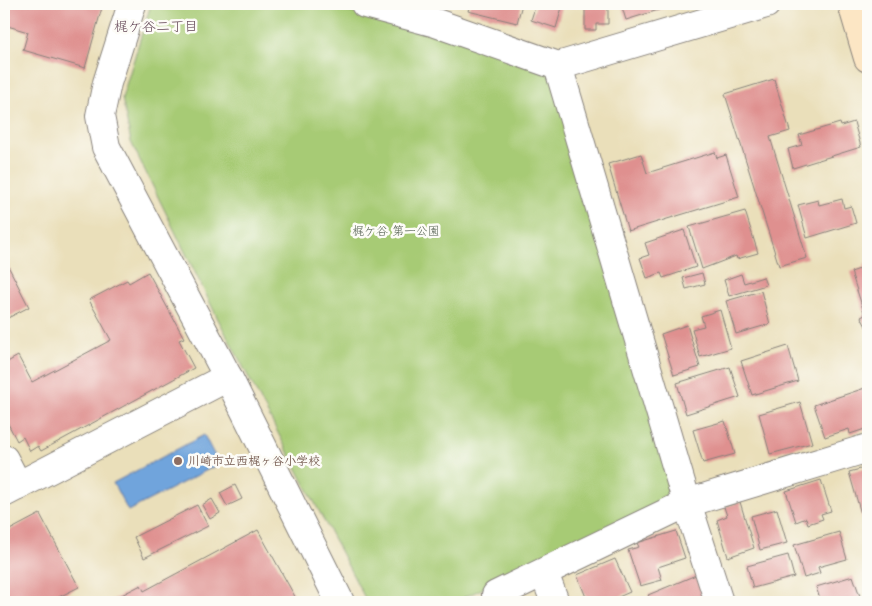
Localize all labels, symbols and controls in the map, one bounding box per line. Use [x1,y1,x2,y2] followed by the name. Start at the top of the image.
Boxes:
[114,16,198,35] district label: 梶ケ谷二丁目
[352,222,440,238] park label: 梶ケ谷 第一公園
[188,452,320,468] place label: 川崎市立西梶ヶ谷小学校
[172,455,184,467] marker: 川崎市立西梶ヶ谷小学校

